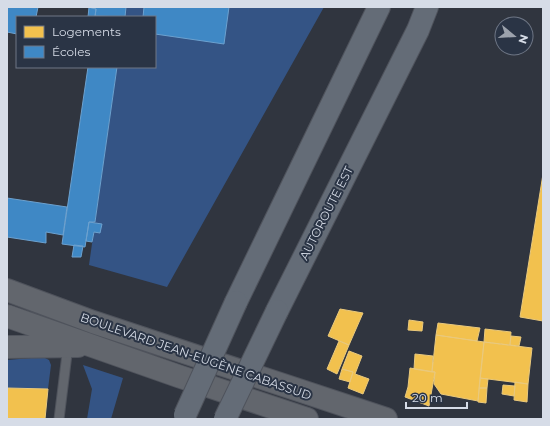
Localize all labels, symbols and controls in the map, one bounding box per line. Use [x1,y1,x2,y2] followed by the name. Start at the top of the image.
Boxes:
[16,16,156,68] legend
[494,16,534,56] north arrow
[52,24,121,39] text: Logements
[515,33,532,45] text: N
[52,44,91,59] text: Écoles
[296,164,356,262] street label: AUTOROUTE EST
[79,309,314,403] street label: BOULEVARD JEAN-EUGÈNE CABASSUD
[406,384,467,410] scale bar
[412,390,443,405] text: 20 m

